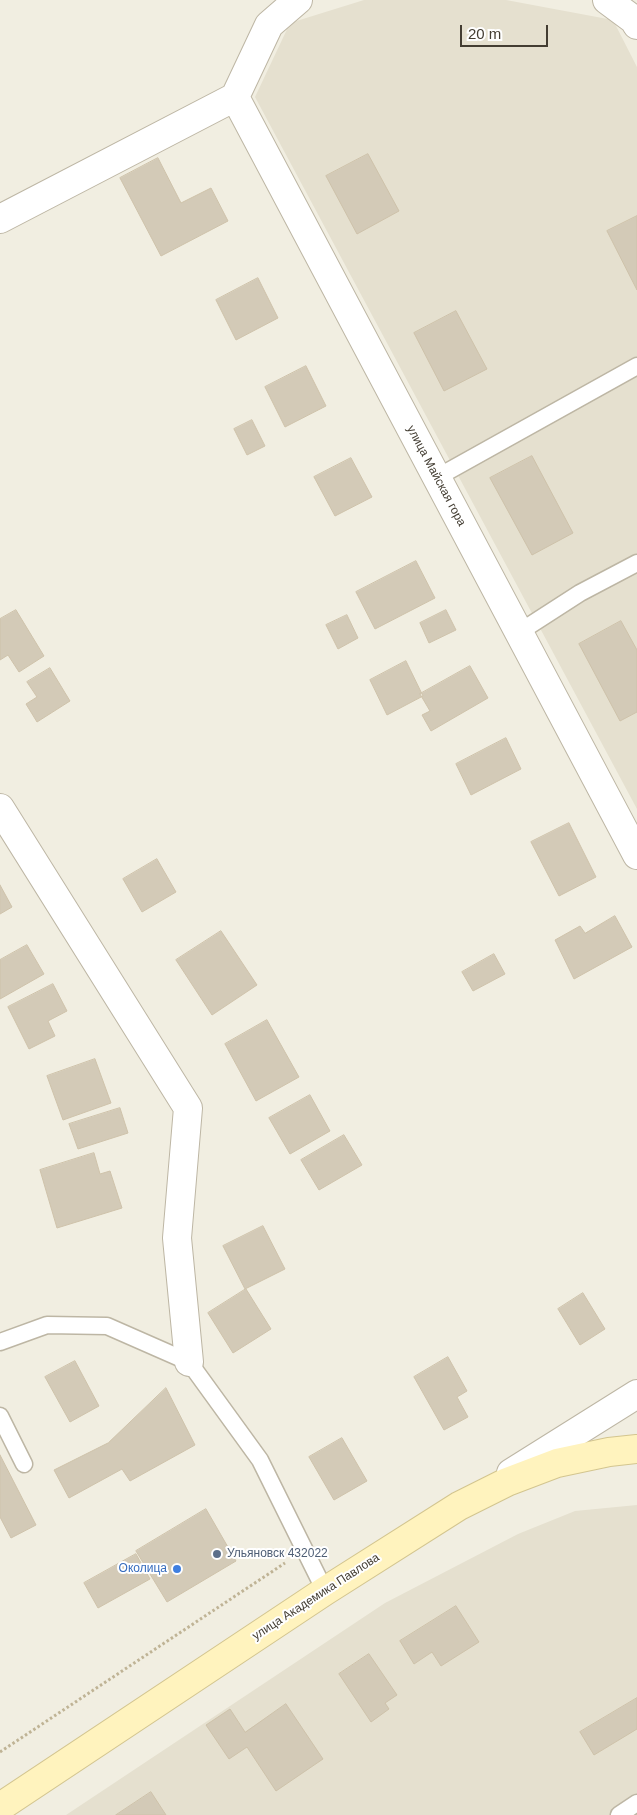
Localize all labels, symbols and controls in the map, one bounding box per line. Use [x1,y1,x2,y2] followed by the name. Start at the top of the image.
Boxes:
[462,15,550,47] scale bar
[468,25,501,42] text: 20 m
[403,423,469,529] street label: улица Майская гора
[227,1547,328,1561] place label: Ульяновск 432022
[211,1548,223,1560] marker: Ульяновск 432022
[250,1550,382,1644] street label: улица Академика Павлова
[119,1562,167,1576] place label: Околица
[171,1563,183,1575] marker: Околица

